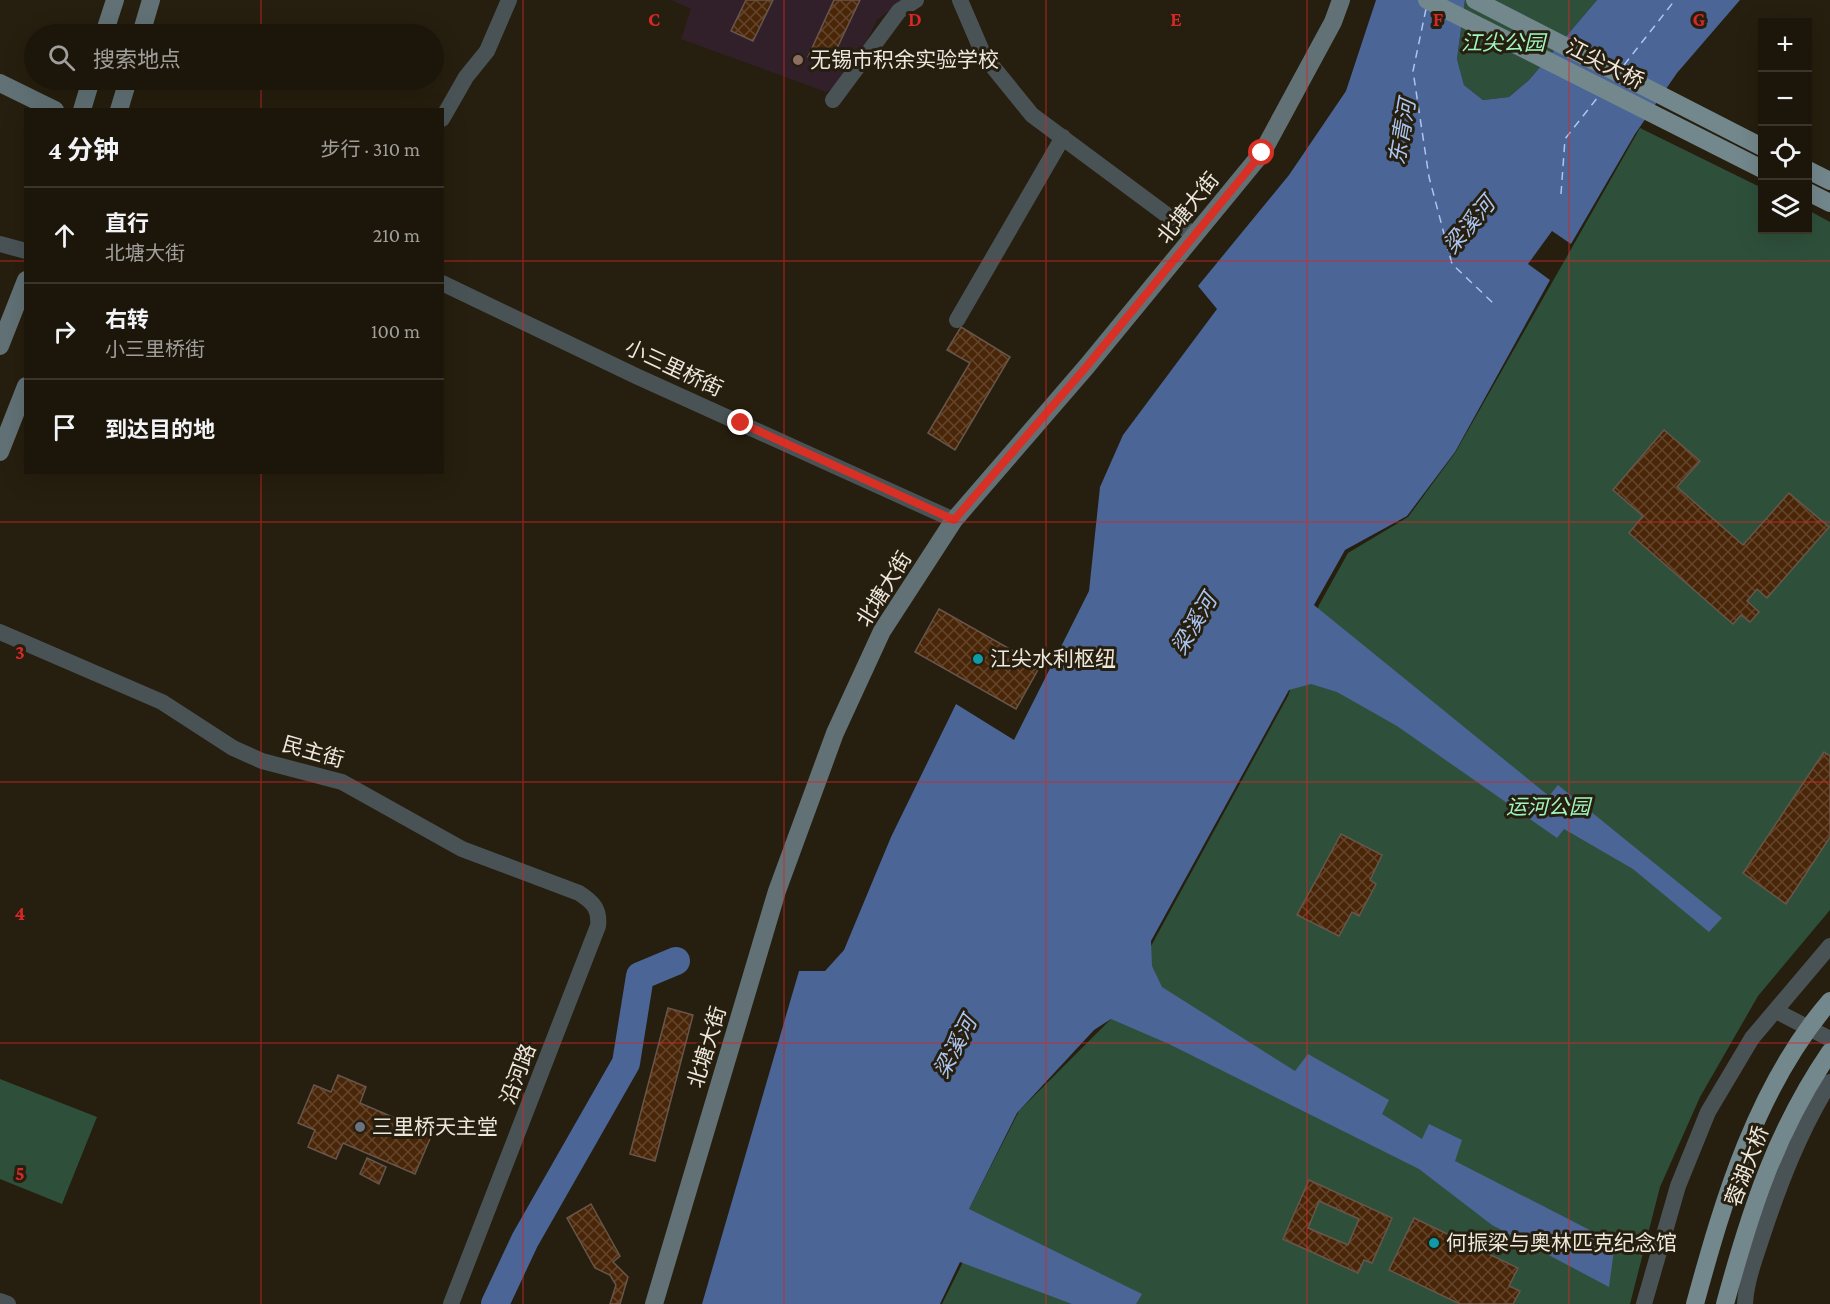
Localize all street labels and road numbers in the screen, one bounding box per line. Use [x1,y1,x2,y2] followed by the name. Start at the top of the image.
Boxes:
[1562,34,1648,94] street label: 江尖大桥
[1152,168,1224,248] street label: 北塘大街
[621,335,727,401] street label: 小三里桥街
[852,547,916,631] street label: 北塘大街
[279,732,347,772] street label: 民主街
[683,1003,731,1091] street label: 北塘大街
[496,1040,540,1108] street label: 沿河路
[1721,1122,1773,1210] street label: 蓉湖大桥

